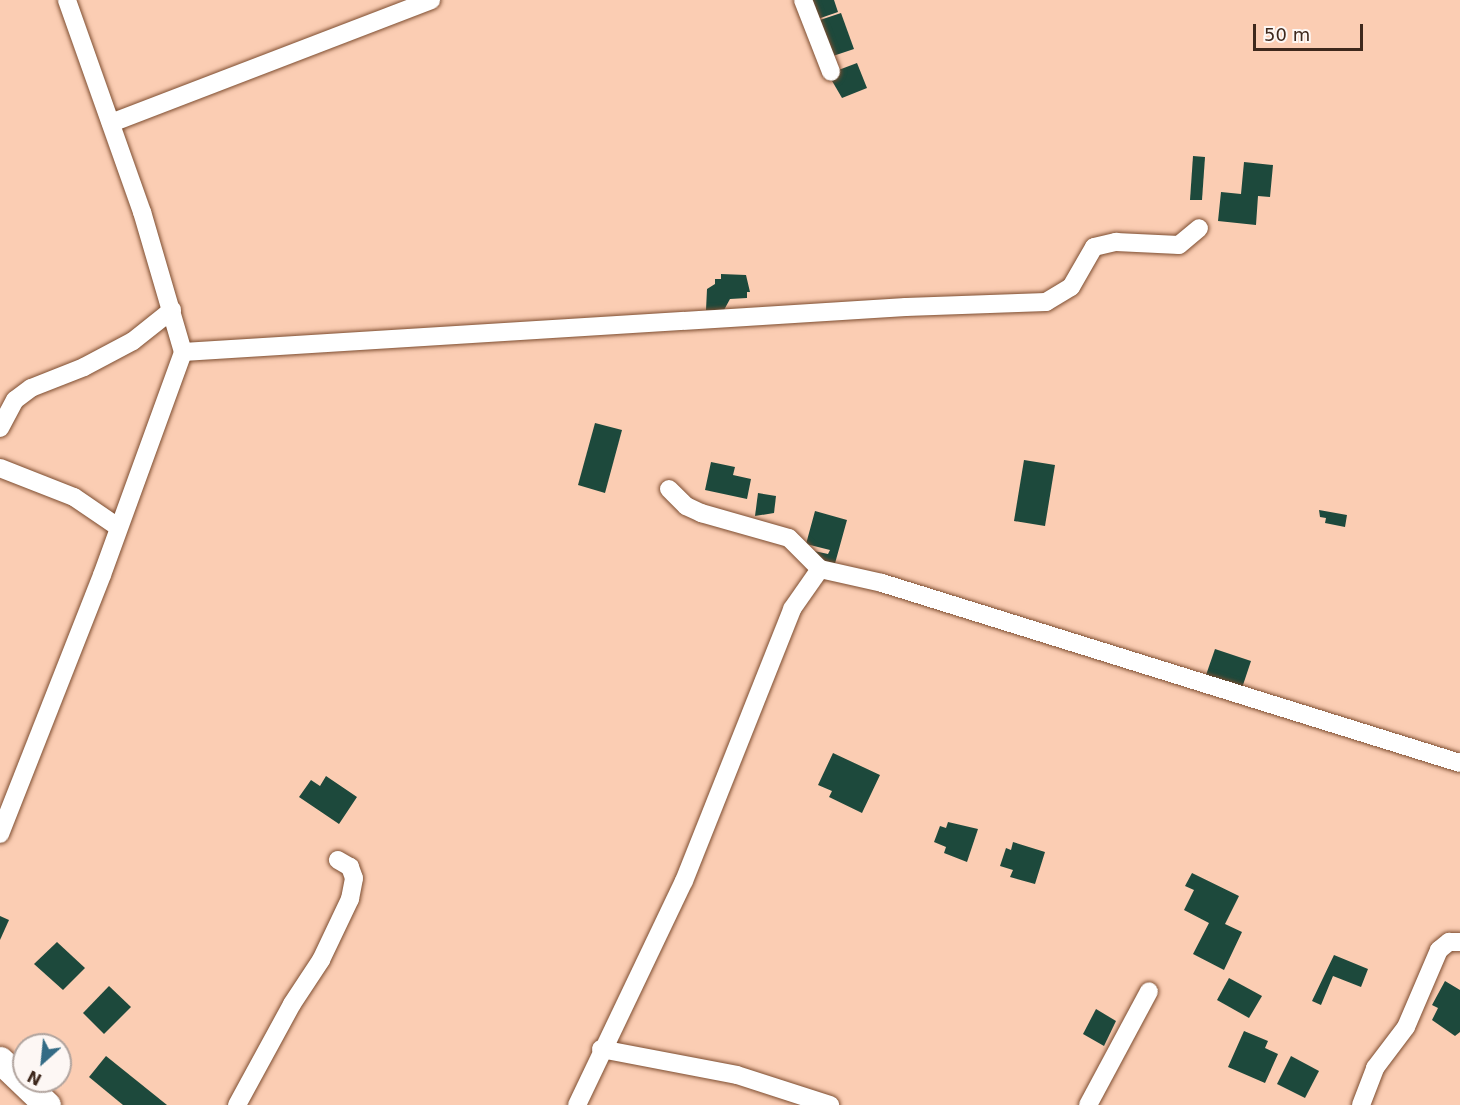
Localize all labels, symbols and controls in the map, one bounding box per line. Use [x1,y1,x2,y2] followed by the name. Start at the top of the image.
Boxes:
[1256,12,1366,50] scale bar
[1264,24,1310,45] text: 50 m
[12,1033,72,1093] north arrow
[24,1066,45,1089] text: N

